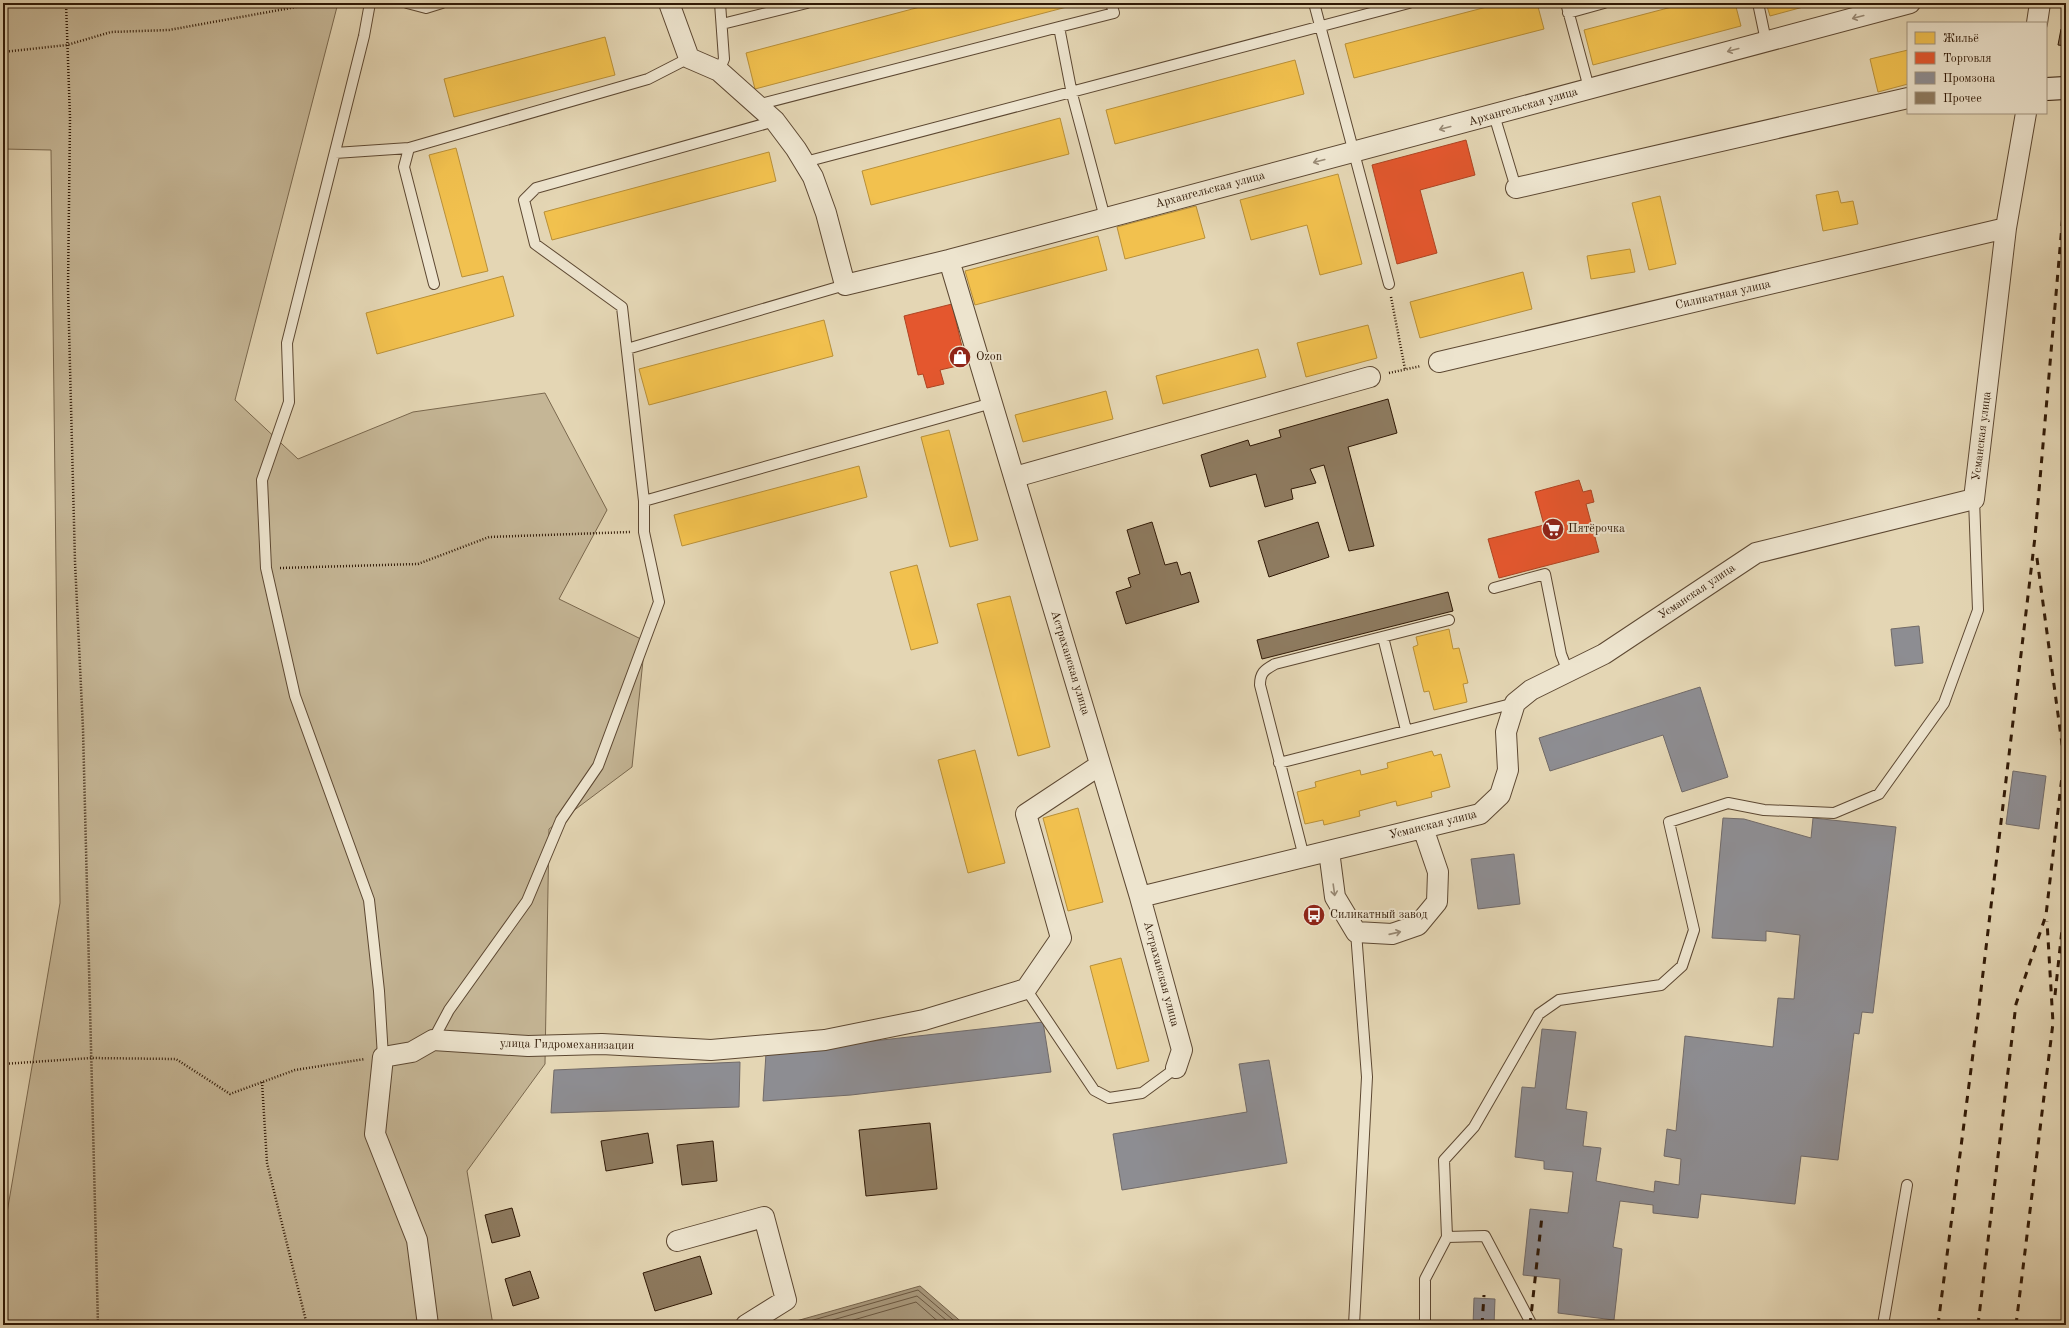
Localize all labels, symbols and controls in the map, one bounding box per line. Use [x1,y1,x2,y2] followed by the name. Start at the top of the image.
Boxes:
[1852,13,1865,21] one-way arrow
[1907,22,2047,114] legend
[1943,33,1979,45] text: Жильё
[1727,47,1740,54] one-way arrow
[1943,53,1992,65] text: Торговля
[1943,73,1995,85] text: Промзона
[1467,86,1579,128] street label: Архангельская улица
[1943,93,1982,105] text: Прочее
[1439,125,1452,132] one-way arrow
[1313,158,1326,165] one-way arrow
[1154,170,1266,210] street label: Архангельская улица
[1674,278,1772,312] street label: Силикатная улица
[947,344,973,370] shop icon: Ozon
[976,351,1003,363] place label: Ozon
[1971,391,1993,481] street label: Усманская улица
[1540,516,1566,542] supermarket icon: Пятёрочка
[1568,523,1625,535] place label: Пятёрочка
[1656,562,1738,622] street label: Усманская улица
[1048,609,1092,717] street label: Астраханская улица
[1388,808,1478,842] street label: Усманская улица
[1330,883,1338,896] one-way arrow
[1301,902,1327,928] bus stop icon: Силикатный завод
[1330,909,1427,921] place label: Силикатный завод
[1141,920,1181,1028] street label: Астраханская улица
[1388,928,1401,936] one-way arrow
[500,1038,634,1052] street label: улица Гидромеханизации

